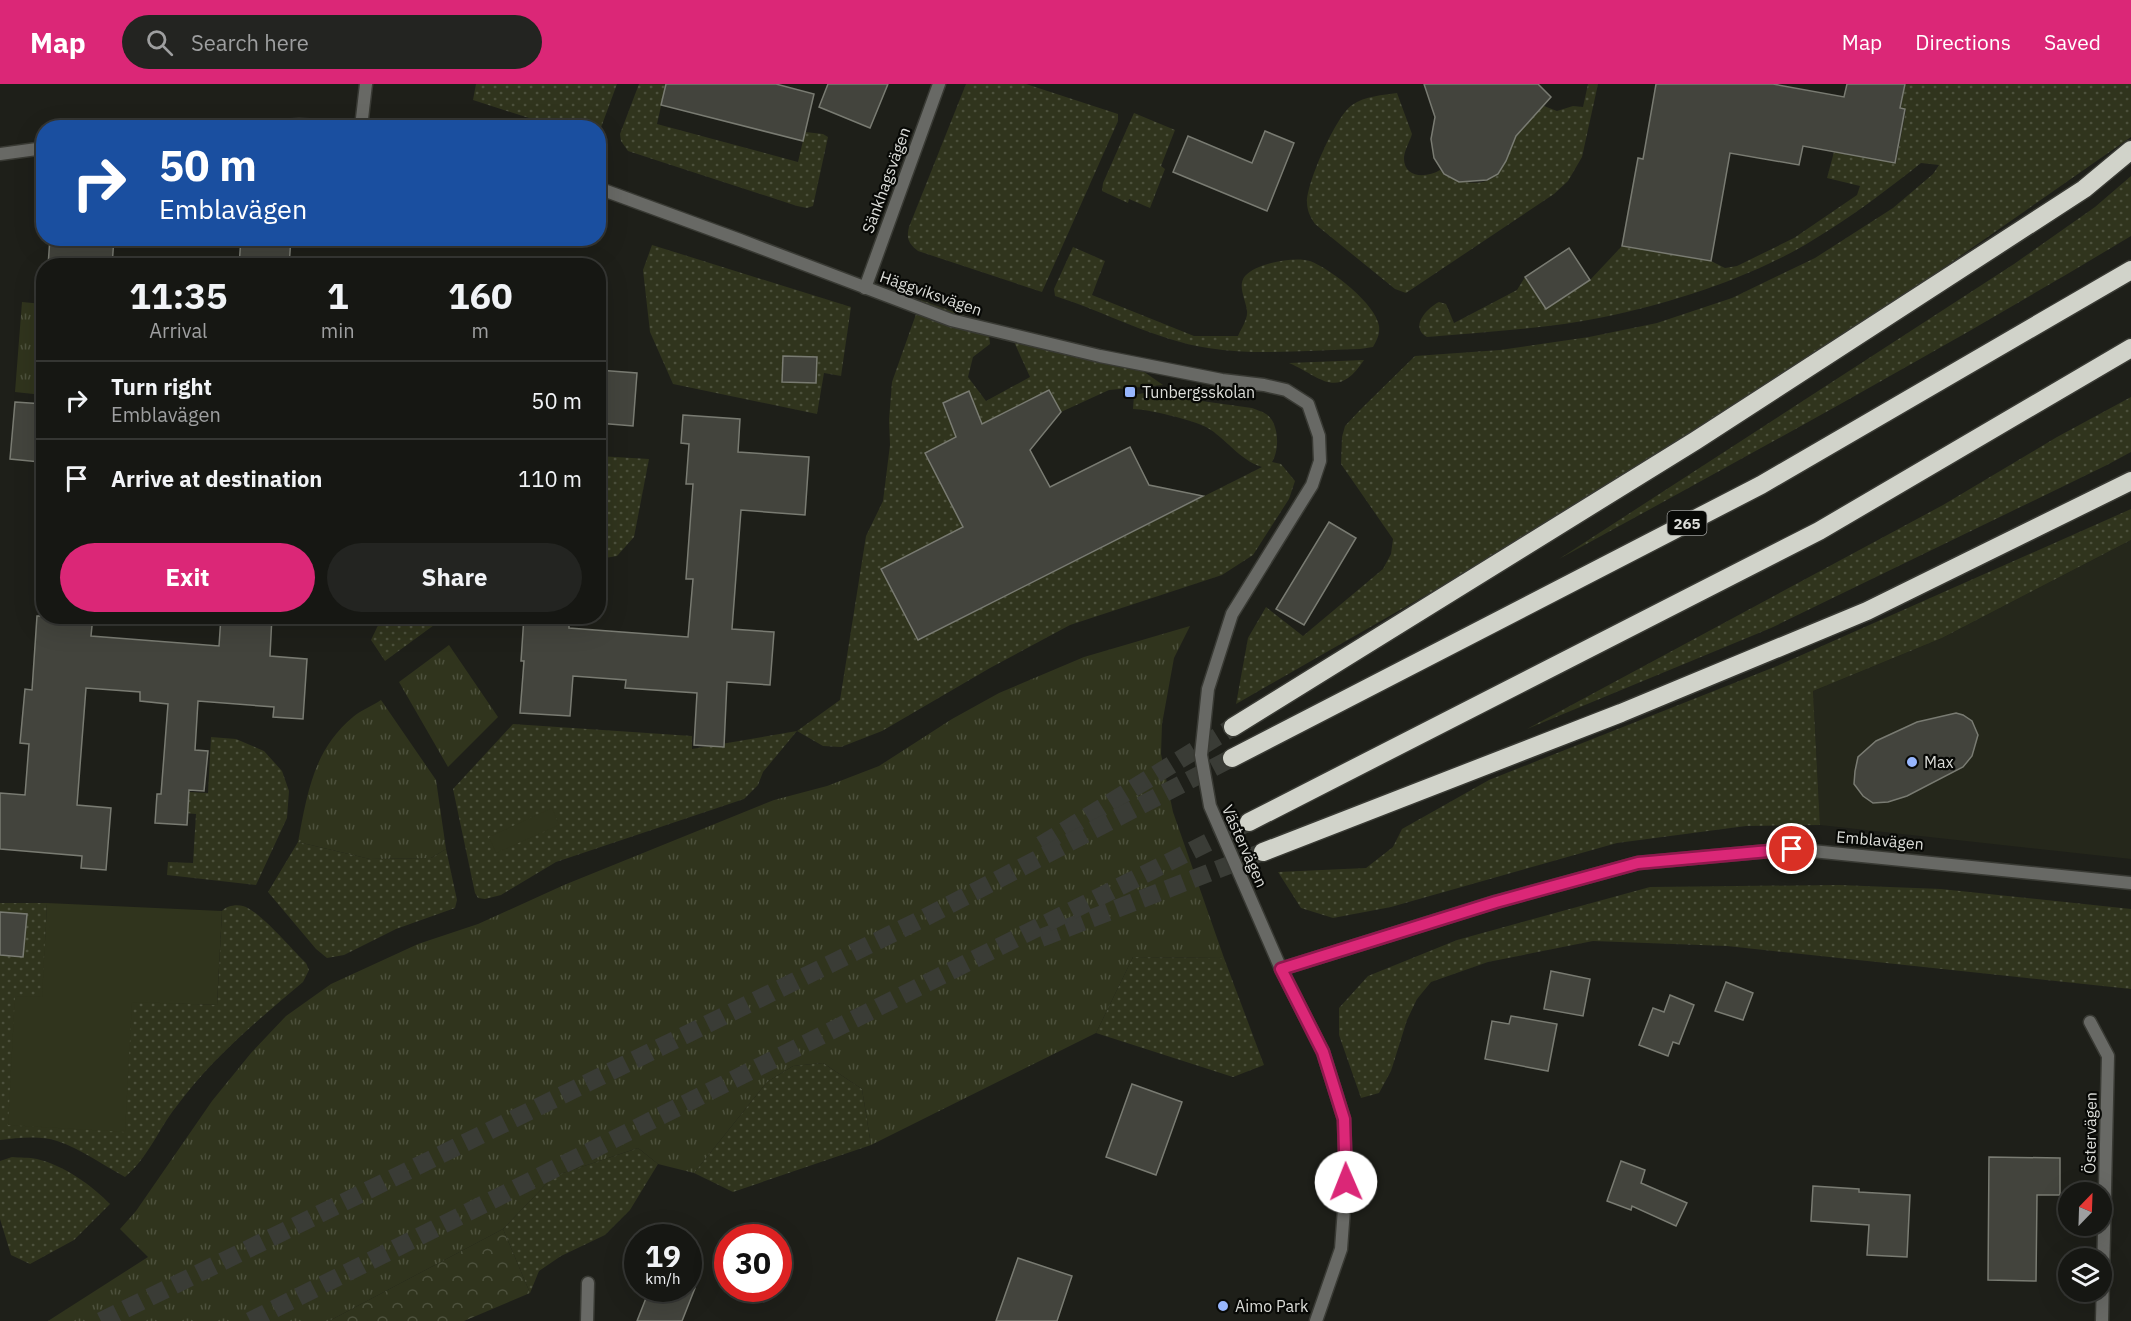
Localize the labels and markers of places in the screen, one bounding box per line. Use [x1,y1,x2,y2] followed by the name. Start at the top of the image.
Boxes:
[1142,382,1255,402] place label: Tunbergsskolan
[1123,385,1137,399] marker: Tunbergsskolan
[1924,752,1954,772] place label: Max
[1905,755,1919,769] marker: Max
[1766,823,1817,874] pin
[1235,1296,1309,1316] place label: Aimo Park
[1216,1299,1230,1313] marker: Aimo Park

